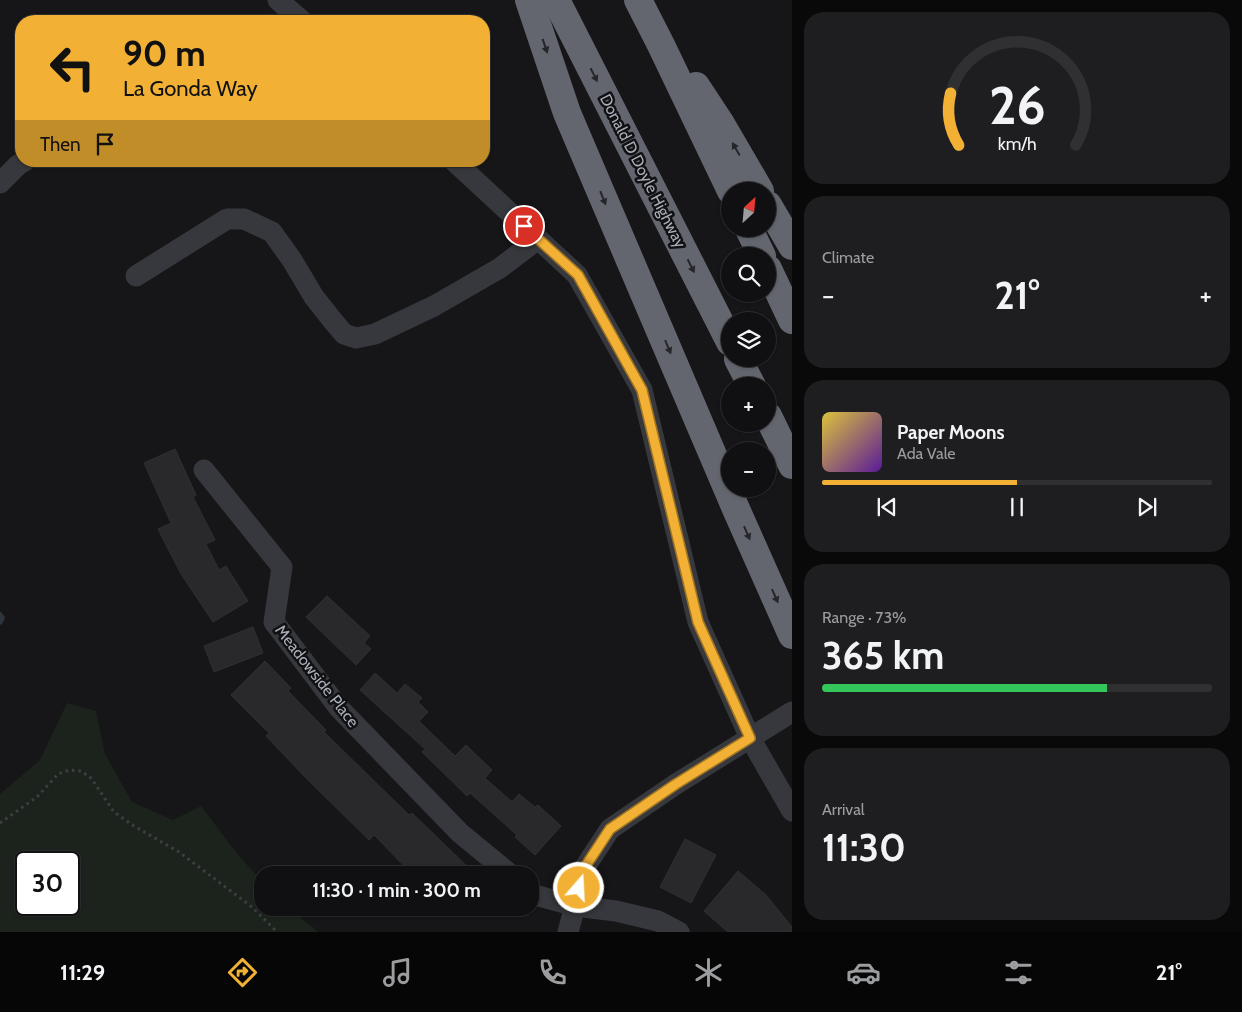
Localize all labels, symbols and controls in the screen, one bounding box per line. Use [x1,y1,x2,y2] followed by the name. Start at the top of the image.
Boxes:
[123,32,206,75] text: 90 m
[40,35,105,100] icon: left
[541,39,549,54] one-way arrow
[590,67,598,82] one-way arrow
[989,74,1045,137] text: 26
[123,75,258,102] text: La Gonda Way
[596,91,690,251] street label: Donald D Doyle Highway
[91,130,119,158] icon: arrive
[40,133,81,156] text: Then
[997,133,1037,154] text: km/h
[731,142,740,155] one-way arrow
[721,182,776,238] north arrow
[721,182,776,497] map controls
[599,191,607,205] one-way arrow
[503,205,545,247] pin
[510,212,538,240] icon: arrive
[721,247,776,302] button: search
[822,248,874,267] text: Climate
[687,259,695,274] one-way arrow
[994,272,1040,319] text: 21°
[822,278,834,312] text: −
[1200,278,1212,312] text: +
[721,312,776,367] button: layers
[664,340,672,354] one-way arrow
[721,377,776,432] button: +
[897,421,1005,444] text: Paper Moons
[721,442,776,497] button: −
[897,444,956,463] text: Ada Vale
[873,493,901,521] icon: previous
[1003,493,1031,521] icon: pause
[1133,493,1161,521] icon: next
[743,526,751,540] one-way arrow
[771,589,779,603] one-way arrow
[822,608,906,627] text: Range · 73%
[271,621,363,731] street label: Meadowside Place
[822,632,944,679] text: 365 km
[822,800,865,819] text: Arrival
[822,824,906,871] text: 11:30
[15,851,80,916] speed limit sign: 30
[552,861,604,913] position arrow
[312,879,481,902] text: 11:30 · 1 min · 300 m
[225,955,260,990] icon: directions
[380,955,415,990] icon: music
[535,955,570,990] icon: phone
[691,955,726,990] icon: climate
[846,955,881,990] icon: car
[1001,955,1036,990] icon: filters
[60,959,105,986] text: 11:29
[1156,959,1182,986] text: 21°

